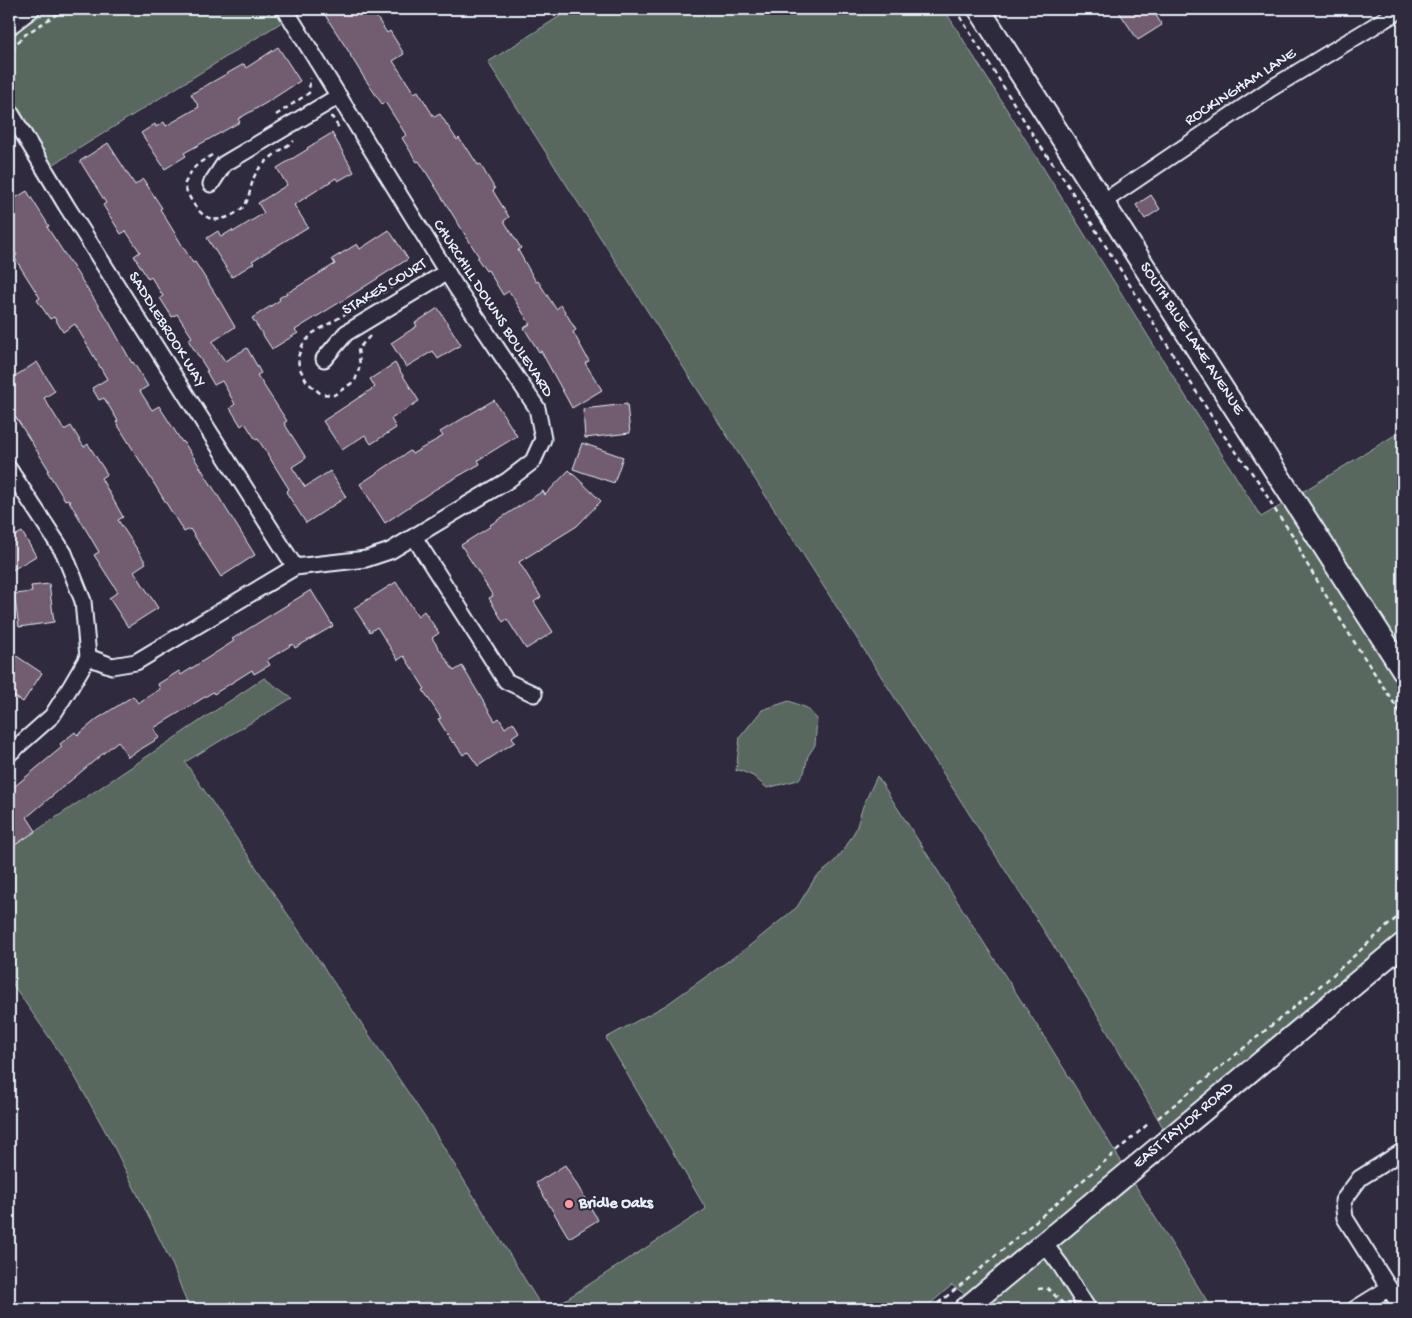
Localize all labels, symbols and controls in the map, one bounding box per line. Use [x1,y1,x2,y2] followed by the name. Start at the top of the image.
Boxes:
[1182,44,1301,131] street label: ROCKINGHAM LANE
[427,217,557,402] street label: CHURCHILL DOWNS BOULEVARD
[339,255,431,321] street label: STAKES COURT
[1135,259,1248,420] street label: SOUTH BLUE LAKE AVENUE
[123,269,209,391] street label: SADDLEBROOK WAY
[1130,1078,1239,1174] street label: EAST TAYLOR ROAD
[578,1195,654,1214] place label: Bridle Oaks
[563,1198,575,1210] marker: Bridle Oaks

